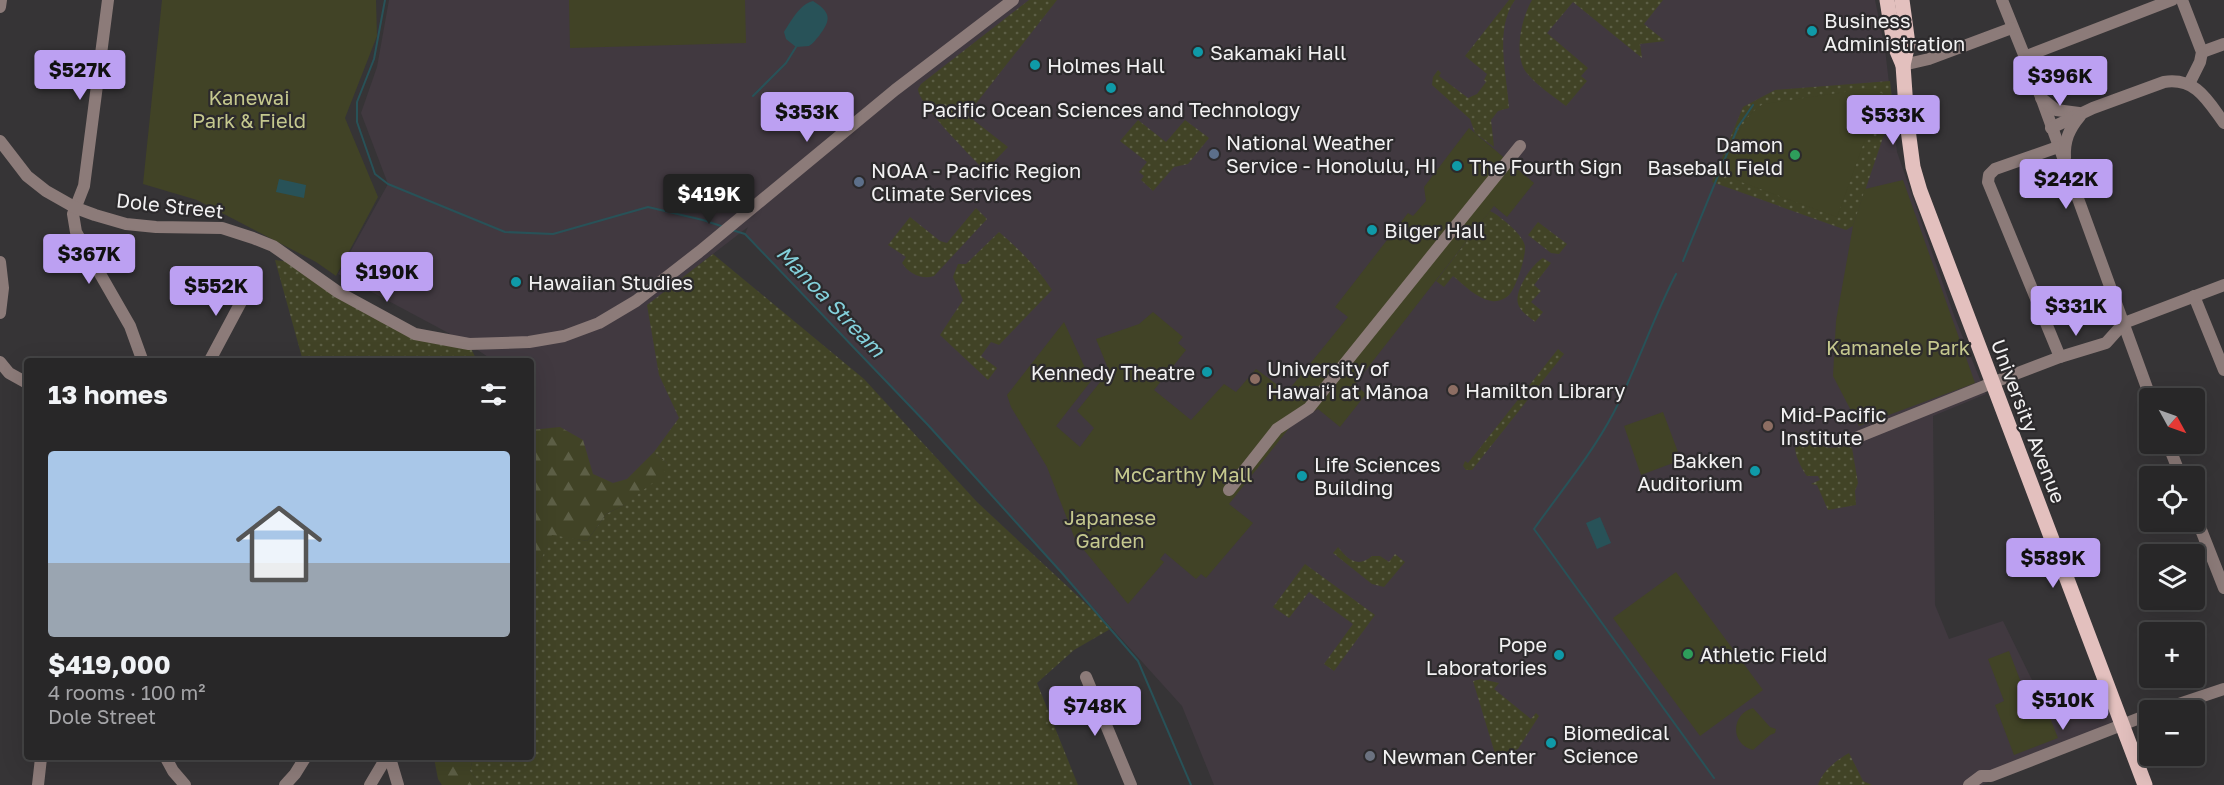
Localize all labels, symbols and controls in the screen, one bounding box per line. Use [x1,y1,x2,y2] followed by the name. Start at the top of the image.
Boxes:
[1824,8,1965,55] place label: Business Administration
[1805,24,1819,38] marker: Business Administration
[1210,40,1346,64] place label: Sakamaki Hall
[1191,45,1205,59] marker: Sakamaki Hall
[38,50,122,101] pin: $527K
[1047,53,1165,77] place label: Holmes Hall
[2018,56,2102,107] pin: $396K
[48,57,112,81] text: $527K
[1028,58,1042,72] marker: Holmes Hall
[2027,63,2093,87] text: $396K
[1104,81,1118,95] marker: Pacific Ocean Sciences and Technology
[192,85,306,132] park label: Kanewai Park & Field
[765,92,849,143] pin: $353K
[1851,95,1935,146] pin: $533K
[922,97,1300,121] place label: Pacific Ocean Sciences and Technology
[775,99,839,123] text: $353K
[1861,102,1925,126] text: $533K
[1226,130,1436,177] place label: National Weather Service - Honolulu, HI
[1647,132,1783,179] place label: Damon Baseball Field
[1207,147,1221,161] marker: National Weather Service - Honolulu, HI
[1788,148,1802,162] marker: Damon Baseball Field
[1469,154,1622,178] place label: The Fourth Sign
[871,158,1081,205] place label: NOAA - Pacific Region Climate Services
[1450,159,1464,173] marker: The Fourth Sign
[2024,159,2108,210] pin: $242K
[2034,166,2098,190] text: $242K
[667,174,751,225] pin: $419K
[852,175,866,189] marker: NOAA - Pacific Region Climate Services
[677,181,741,205] text: $419K
[115,187,225,223] street label: Dole Street
[1384,218,1485,242] place label: Bilger Hall
[1365,223,1379,237] marker: Bilger Hall
[47,234,131,285] pin: $367K
[771,240,892,363] water label: Manoa Stream
[57,241,121,265] text: $367K
[345,252,429,303] pin: $190K
[355,259,419,283] text: $190K
[174,266,258,317] pin: $552K
[528,270,693,294] place label: Hawaiian Studies
[184,273,248,297] text: $552K
[509,275,523,289] marker: Hawaiian Studies
[2034,286,2118,337] pin: $331K
[2045,293,2107,317] text: $331K
[1826,335,1970,359] park label: Kamanele Park
[1987,336,2071,506] street label: University Avenue
[1267,356,1429,403] place label: University of Hawaiʻi at Mānoa
[1031,360,1195,384] place label: Kennedy Theatre
[1200,365,1214,379] marker: Kennedy Theatre
[1248,372,1262,386] marker: University of Hawaiʻi at Mānoa
[477,378,510,411] icon: filters
[1465,378,1625,402] place label: Hamilton Library
[48,379,168,410] text: 13 homes
[1446,383,1460,397] marker: Hamilton Library
[2139,388,2205,454] north arrow
[2139,388,2205,766] map controls
[1780,402,1887,449] place label: Mid-Pacific Institute
[1761,419,1775,433] marker: Mid-Pacific Institute
[1637,448,1743,495] place label: Bakken Auditorium
[1314,452,1441,499] place label: Life Sciences Building
[1114,462,1252,486] park label: McCarthy Mall
[1748,464,1762,478] marker: Bakken Auditorium
[2139,466,2205,532] button: locate
[1295,469,1309,483] marker: Life Sciences Building
[225,490,333,598] icon: home
[1064,505,1156,552] park label: Japanese Garden
[2011,538,2095,589] pin: $589K
[2139,544,2205,610] button: layers
[2020,545,2086,569] text: $589K
[2139,622,2205,688] button: +
[1426,632,1547,679] place label: Pope Laboratories
[1700,642,1827,666] place label: Athletic Field
[1681,647,1695,661] marker: Athletic Field
[1552,648,1566,662] marker: Pope Laboratories
[48,649,171,680] text: $419,000
[48,680,206,704] text: 4 rooms · 100 m²
[2021,680,2105,731] pin: $510K
[1053,686,1137,737] pin: $748K
[2031,687,2095,711] text: $510K
[1063,693,1127,717] text: $748K
[2139,700,2205,766] button: −
[48,704,156,728] text: Dole Street
[1563,720,1669,767] place label: Biomedical Science
[1544,736,1558,750] marker: Biomedical Science
[1382,744,1536,768] place label: Newman Center
[1363,749,1377,763] marker: Newman Center

